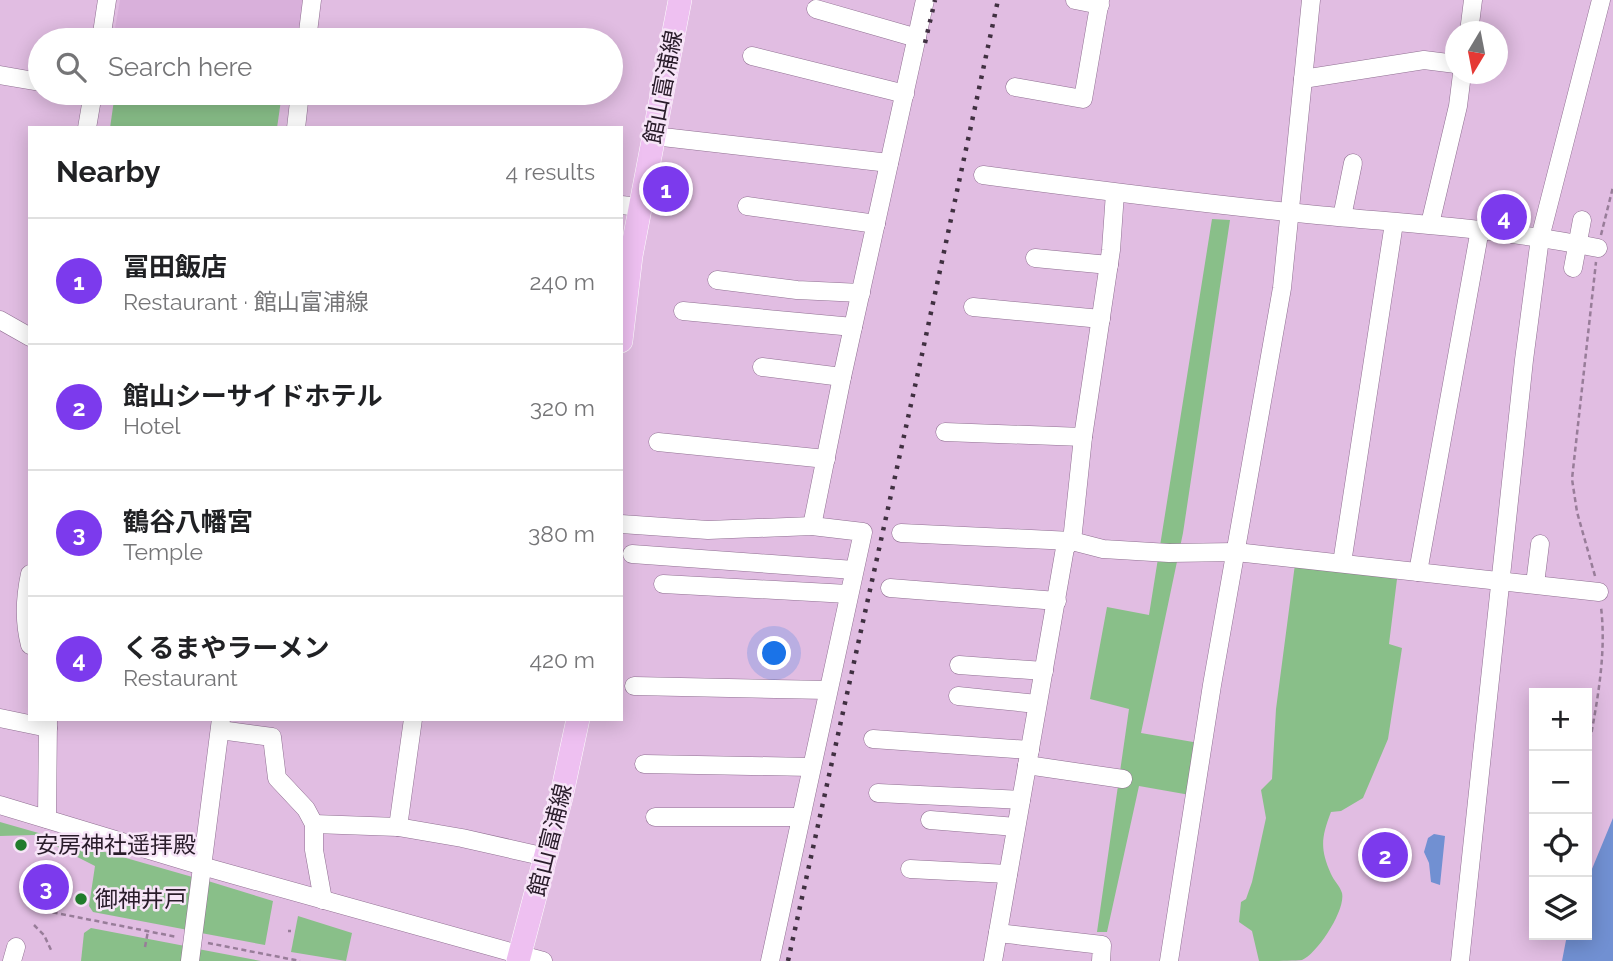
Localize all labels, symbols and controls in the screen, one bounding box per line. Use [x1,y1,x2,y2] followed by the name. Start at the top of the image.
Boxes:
[1445,21,1508,84] north arrow
[28,28,623,105] search box
[638,28,687,146] street label: 館山富浦線
[52,48,90,86] icon: search
[108,52,252,82] text: Search here
[56,154,160,189] text: Nearby
[506,158,595,185] text: 4 results
[643,163,689,215] pin: 1
[1481,191,1527,243] pin: 4
[123,252,227,282] text: 冨田飯店
[73,268,85,295] text: 1
[529,268,595,295] text: 240 m
[123,288,369,315] text: Restaurant · 館山富浦線
[123,381,382,411] text: 館山シーサイドホテル
[73,394,85,421] text: 2
[530,394,595,421] text: 320 m
[123,412,181,439] text: Hotel
[123,507,253,537] text: 鶴谷八幡宮
[73,520,85,547] text: 3
[528,520,595,547] text: 380 m
[123,538,203,565] text: Temple
[123,633,329,663] text: くるまやラーメン
[757,636,791,670] your location
[72,646,86,673] text: 4
[529,646,595,673] text: 420 m
[123,664,238,691] text: Restaurant
[1529,688,1592,940] map controls
[1529,688,1592,751] button: +
[1529,751,1592,814] button: −
[523,781,577,899] street label: 館山富浦線
[1529,814,1592,877] button: locate
[1362,829,1408,881] pin: 2
[35,831,196,858] place label: 安房神社遥拝殿
[13,837,29,853] marker: 安房神社遥拝殿
[23,861,69,913] pin: 3
[1529,877,1592,940] button: layers
[95,885,187,912] place label: 御神井戸
[73,891,89,907] marker: 御神井戸

